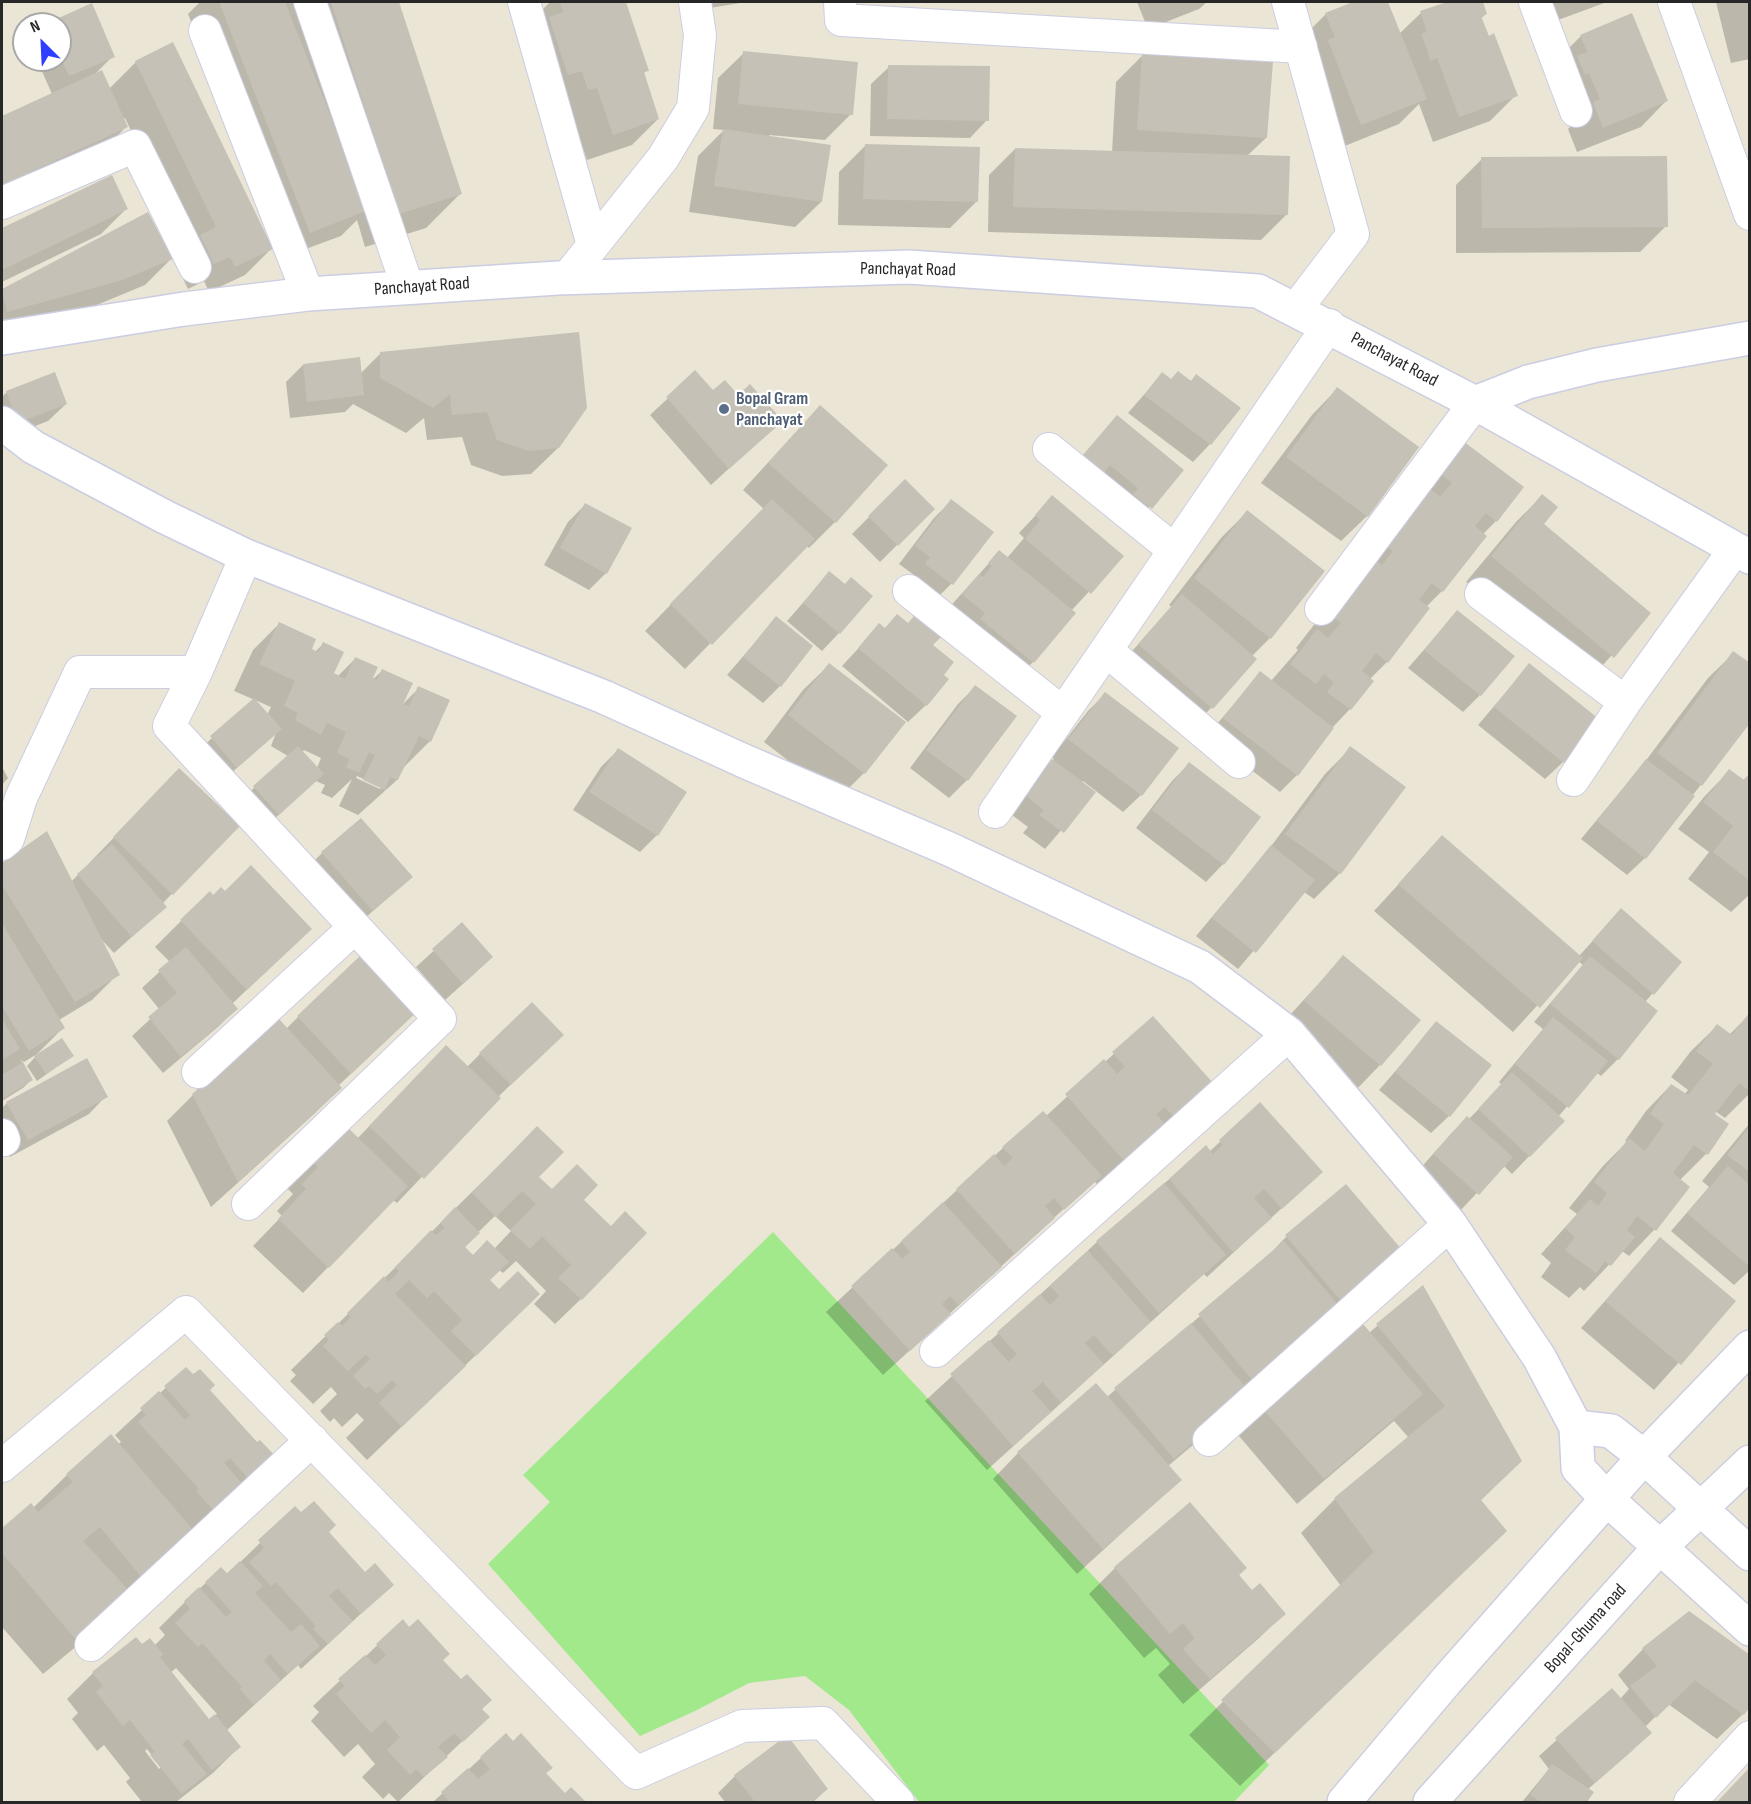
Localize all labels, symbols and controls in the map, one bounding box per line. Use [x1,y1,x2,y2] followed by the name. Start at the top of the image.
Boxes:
[12,12,72,72] north arrow
[28,17,43,37] text: N
[860,258,956,282] street label: Panchayat Road
[374,273,470,301] street label: Panchayat Road
[1347,328,1441,392] street label: Panchayat Road
[736,388,808,430] place label: Bopal Gram Panchayat
[717,402,731,416] marker: Bopal Gram Panchayat
[1540,1580,1632,1678] street label: Bopal-Ghuma road

